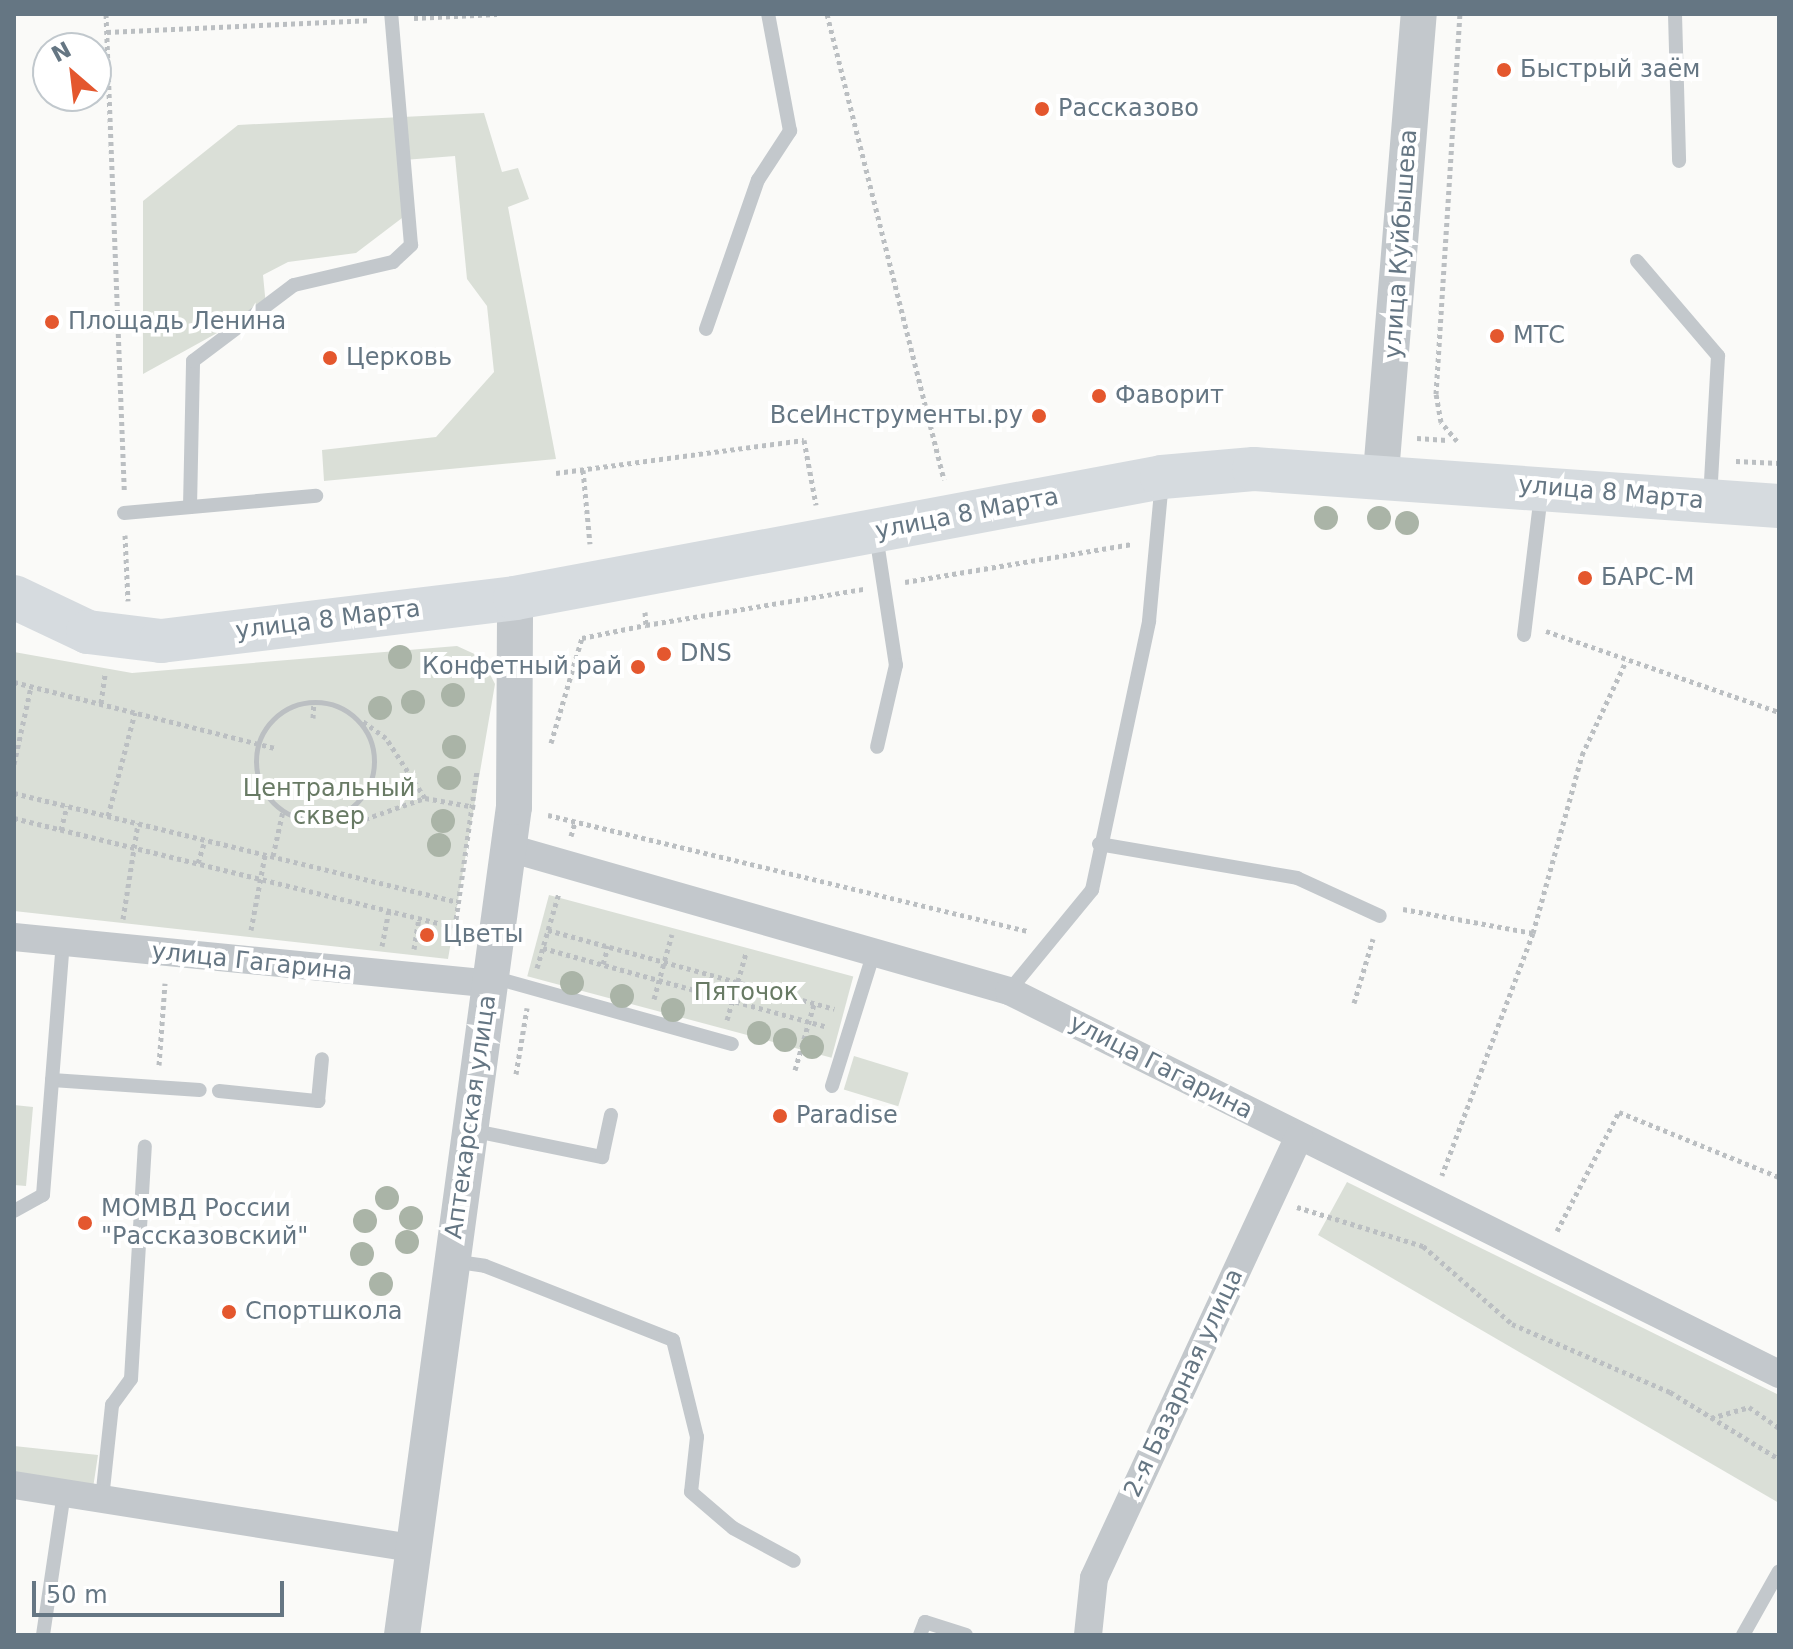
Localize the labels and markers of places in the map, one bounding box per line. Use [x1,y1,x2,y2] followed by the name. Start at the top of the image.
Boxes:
[1520,56,1700,84] place label: Быстрый заём
[1495,61,1513,79] marker: Быстрый заём
[1058,95,1199,123] place label: Рассказово
[1033,100,1051,118] marker: Рассказово
[68,308,286,336] place label: Площадь Ленина
[43,313,61,331] marker: Площадь Ленина
[1513,322,1565,350] place label: МТС
[1488,327,1506,345] marker: МТС
[346,344,452,372] place label: Церковь
[321,349,339,367] marker: Церковь
[1115,382,1224,410] place label: Фаворит
[1090,387,1108,405] marker: Фаворит
[770,402,1023,430] place label: ВсеИнструменты.ру
[1030,407,1048,425] marker: ВсеИнструменты.ру
[1601,564,1694,592] place label: БАРС-М
[1576,569,1594,587] marker: БАРС-М
[680,640,732,668] place label: DNS
[655,645,673,663] marker: DNS
[422,653,622,681] place label: Конфетный рай
[629,658,647,676] marker: Конфетный рай
[443,921,523,949] place label: Цветы
[418,926,436,944] marker: Цветы
[796,1102,898,1130] place label: Paradise
[771,1107,789,1125] marker: Paradise
[101,1195,308,1251] place label: МОМВД России "Рассказовский"
[76,1214,94,1232] marker: МОМВД России "Рассказовский"
[245,1298,403,1326] place label: Спортшкола
[220,1303,238,1321] marker: Спортшкола

